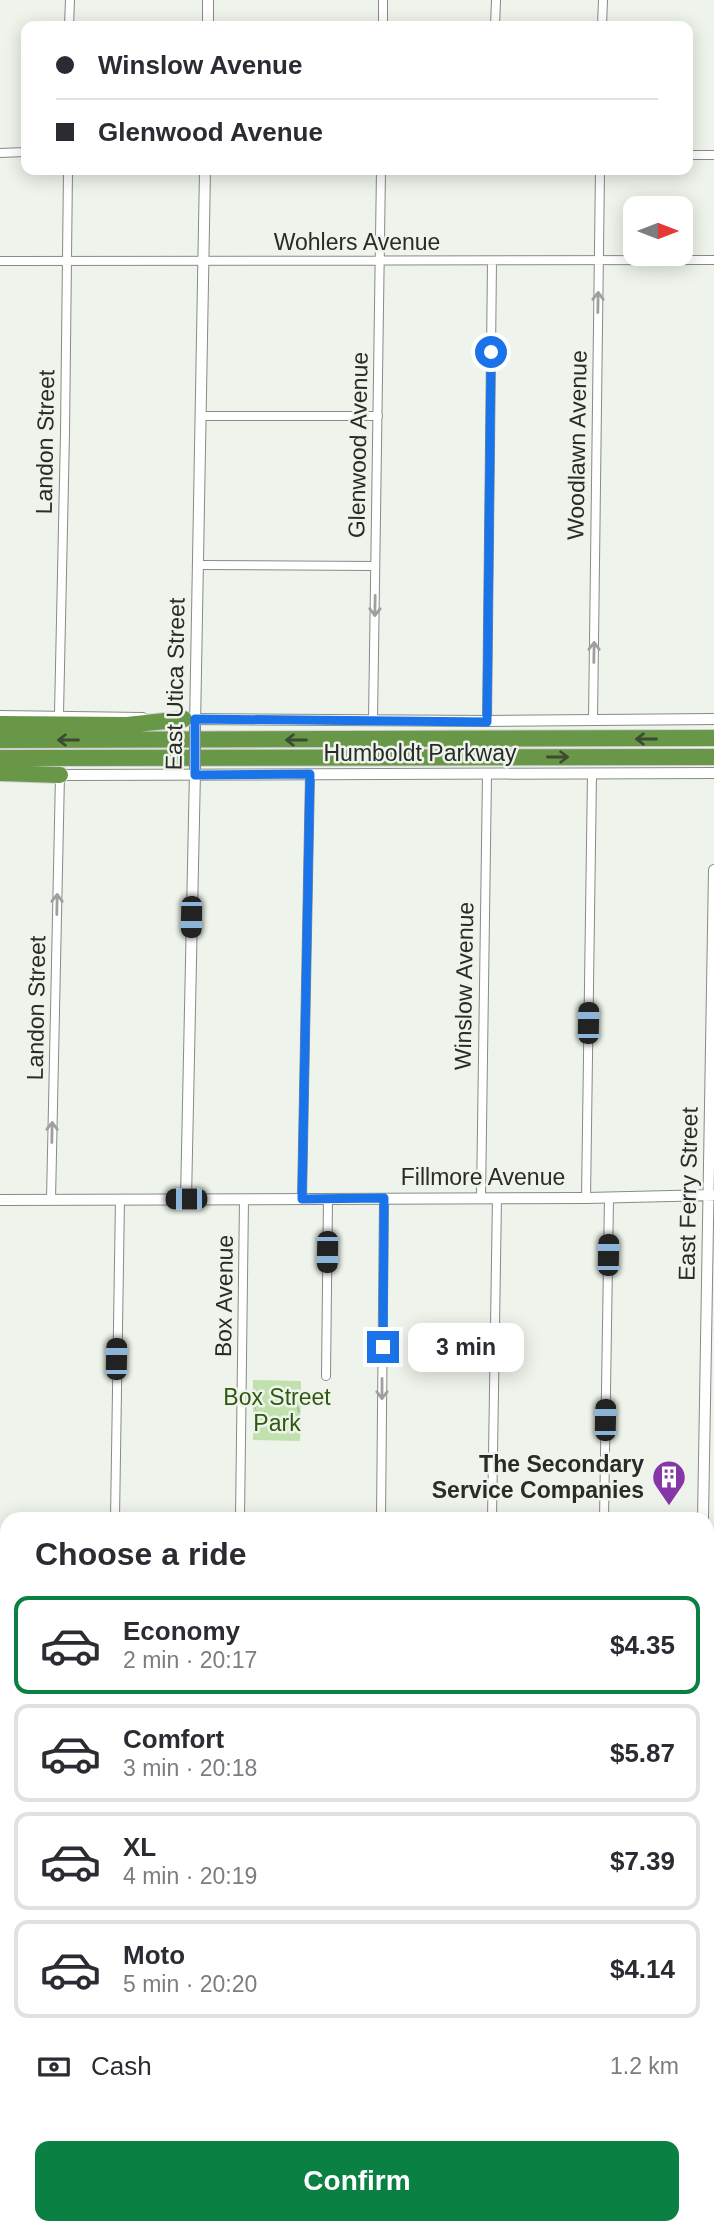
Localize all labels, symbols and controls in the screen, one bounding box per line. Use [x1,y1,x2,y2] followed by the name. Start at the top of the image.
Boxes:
[98,50,302,80] text: Winslow Avenue
[98,117,323,147] text: Glenwood Avenue
[623,196,693,266] north arrow
[623,196,693,266] map controls
[274,229,440,255] street label: Wohlers Avenue
[591,290,605,313] one-way arrow
[475,336,507,368] route start
[562,350,592,540] street label: Woodlawn Avenue
[343,352,373,538] street label: Glenwood Avenue
[31,369,59,514] street label: Landon Street
[368,595,382,618] one-way arrow
[160,597,190,771] street label: East Utica Street
[587,640,601,663] one-way arrow
[635,732,658,746] one-way arrow
[57,733,80,747] one-way arrow
[285,733,308,747] one-way arrow
[323,740,517,766] street label: Humboldt Parkway
[546,750,569,764] one-way arrow
[50,893,64,916] one-way arrow
[181,896,202,938] car
[450,902,478,1070] street label: Winslow Avenue
[22,935,50,1080] street label: Landon Street
[578,1002,599,1044] car
[673,1106,703,1281] street label: East Ferry Street
[46,1120,59,1143] one-way arrow
[401,1164,565,1190] street label: Fillmore Avenue
[166,1189,208,1210] car
[317,1231,338,1273] car
[598,1234,619,1276] car
[210,1235,238,1357] street label: Box Avenue
[408,1322,523,1372] callout: 3 min
[367,1331,399,1363] route end
[436,1334,496,1360] text: 3 min
[106,1338,127,1380] car
[375,1377,389,1400] one-way arrow
[223,1384,331,1436] park label: Box Street Park
[595,1399,616,1441] car
[432,1451,644,1503] place label: The Secondary Service Companies
[650,1458,688,1507] building icon: The Secondary Service Companies
[35,1536,247,1572] text: Choose a ride
[39,1614,102,1677] icon: car
[123,1616,240,1646] text: Economy
[610,1630,675,1660] text: $4.35
[123,1647,257,1673] text: 2 min · 20:17
[39,1722,102,1785] icon: car
[123,1724,224,1754] text: Comfort
[610,1738,675,1768] text: $5.87
[123,1755,257,1781] text: 3 min · 20:18
[39,1830,102,1893] icon: car
[123,1832,156,1862] text: XL
[610,1846,675,1876] text: $7.39
[123,1863,257,1889] text: 4 min · 20:19
[39,1938,102,2001] icon: car
[123,1940,185,1970] text: Moto
[610,1954,675,1984] text: $4.14
[123,1971,257,1997] text: 5 min · 20:20
[35,2048,73,2086] icon: cash
[91,2051,152,2081] text: Cash
[610,2053,679,2079] text: 1.2 km
[35,2141,679,2221] button: Confirm

